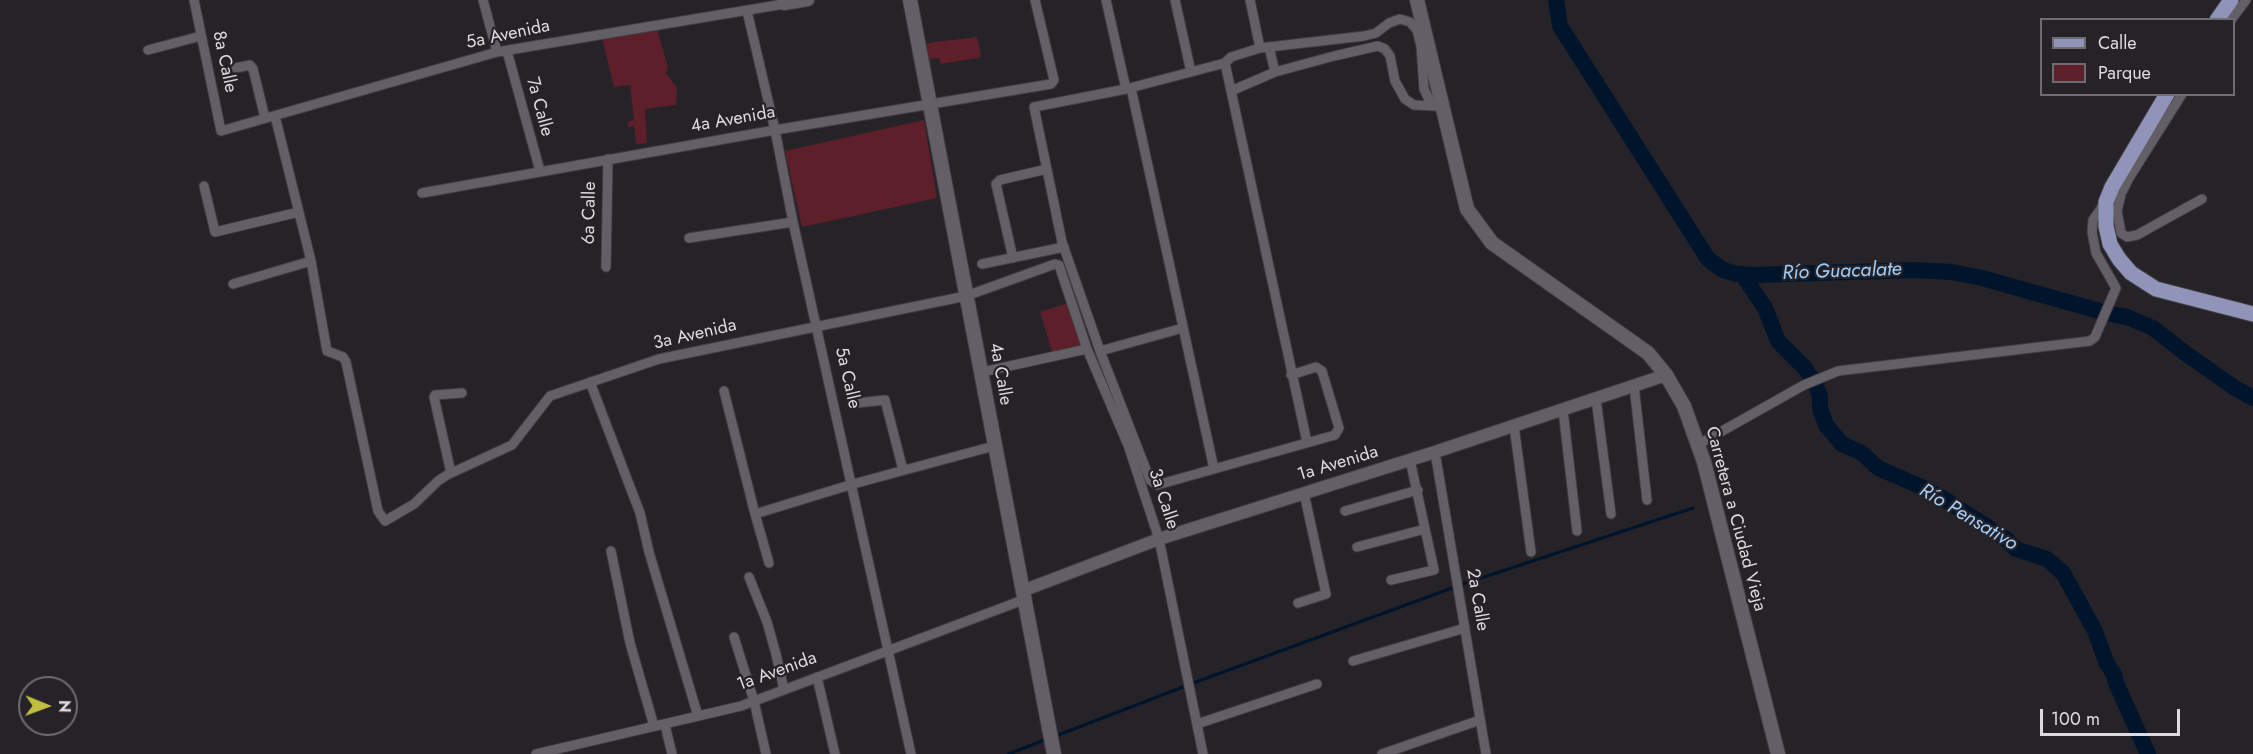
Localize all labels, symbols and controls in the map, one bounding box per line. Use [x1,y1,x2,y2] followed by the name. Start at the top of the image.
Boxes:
[464,16,552,54] street label: 5a Avenida
[2040,18,2235,96] legend
[207,29,241,95] street label: 8a Calle
[2098,30,2137,56] text: Calle
[2098,60,2151,86] text: Parque
[521,75,557,139] street label: 7a Calle
[689,102,777,138] street label: 4a Avenida
[579,181,601,245] street label: 6a Calle
[1782,258,1902,286] water label: Río Guacalate
[651,315,739,355] street label: 3a Avenida
[984,341,1016,407] street label: 4a Calle
[829,345,865,411] street label: 5a Calle
[1700,424,1770,614] street label: Carretera a Ciudad Vieja
[1295,442,1381,486] street label: 1a Avenida
[1143,466,1183,532] street label: 3a Calle
[1915,479,2021,557] water label: Río Pensativo
[1461,567,1493,633] street label: 2a Calle
[734,648,820,696] street label: 1a Avenida
[18,676,78,736] north arrow
[2043,697,2182,735] scale bar
[53,700,76,713] text: N
[2051,706,2100,732] text: 100 m

